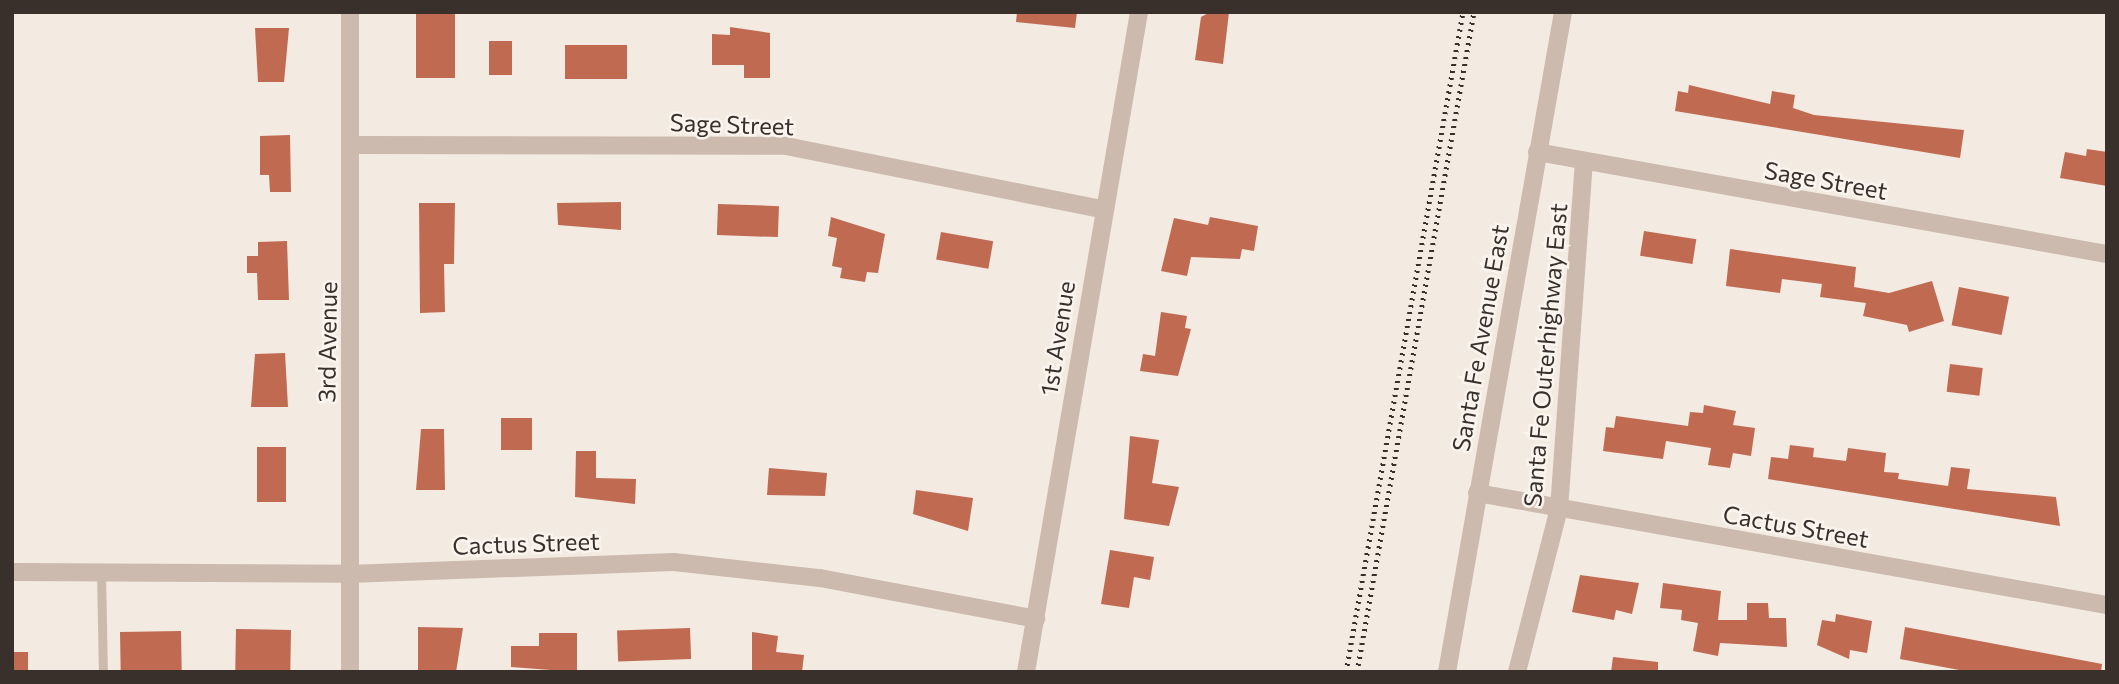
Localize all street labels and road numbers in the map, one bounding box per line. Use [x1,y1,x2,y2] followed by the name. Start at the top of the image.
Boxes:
[669,107,795,141] street label: Sage Street
[1762,155,1890,205] street label: Sage Street
[1517,202,1573,508] street label: Santa Fe Outerhighway East
[1446,222,1514,454] street label: Santa Fe Avenue East
[1034,279,1080,397] street label: 1st Avenue
[312,281,342,403] street label: 3rd Avenue
[1721,499,1871,553] street label: Cactus Street
[452,526,600,560] street label: Cactus Street

